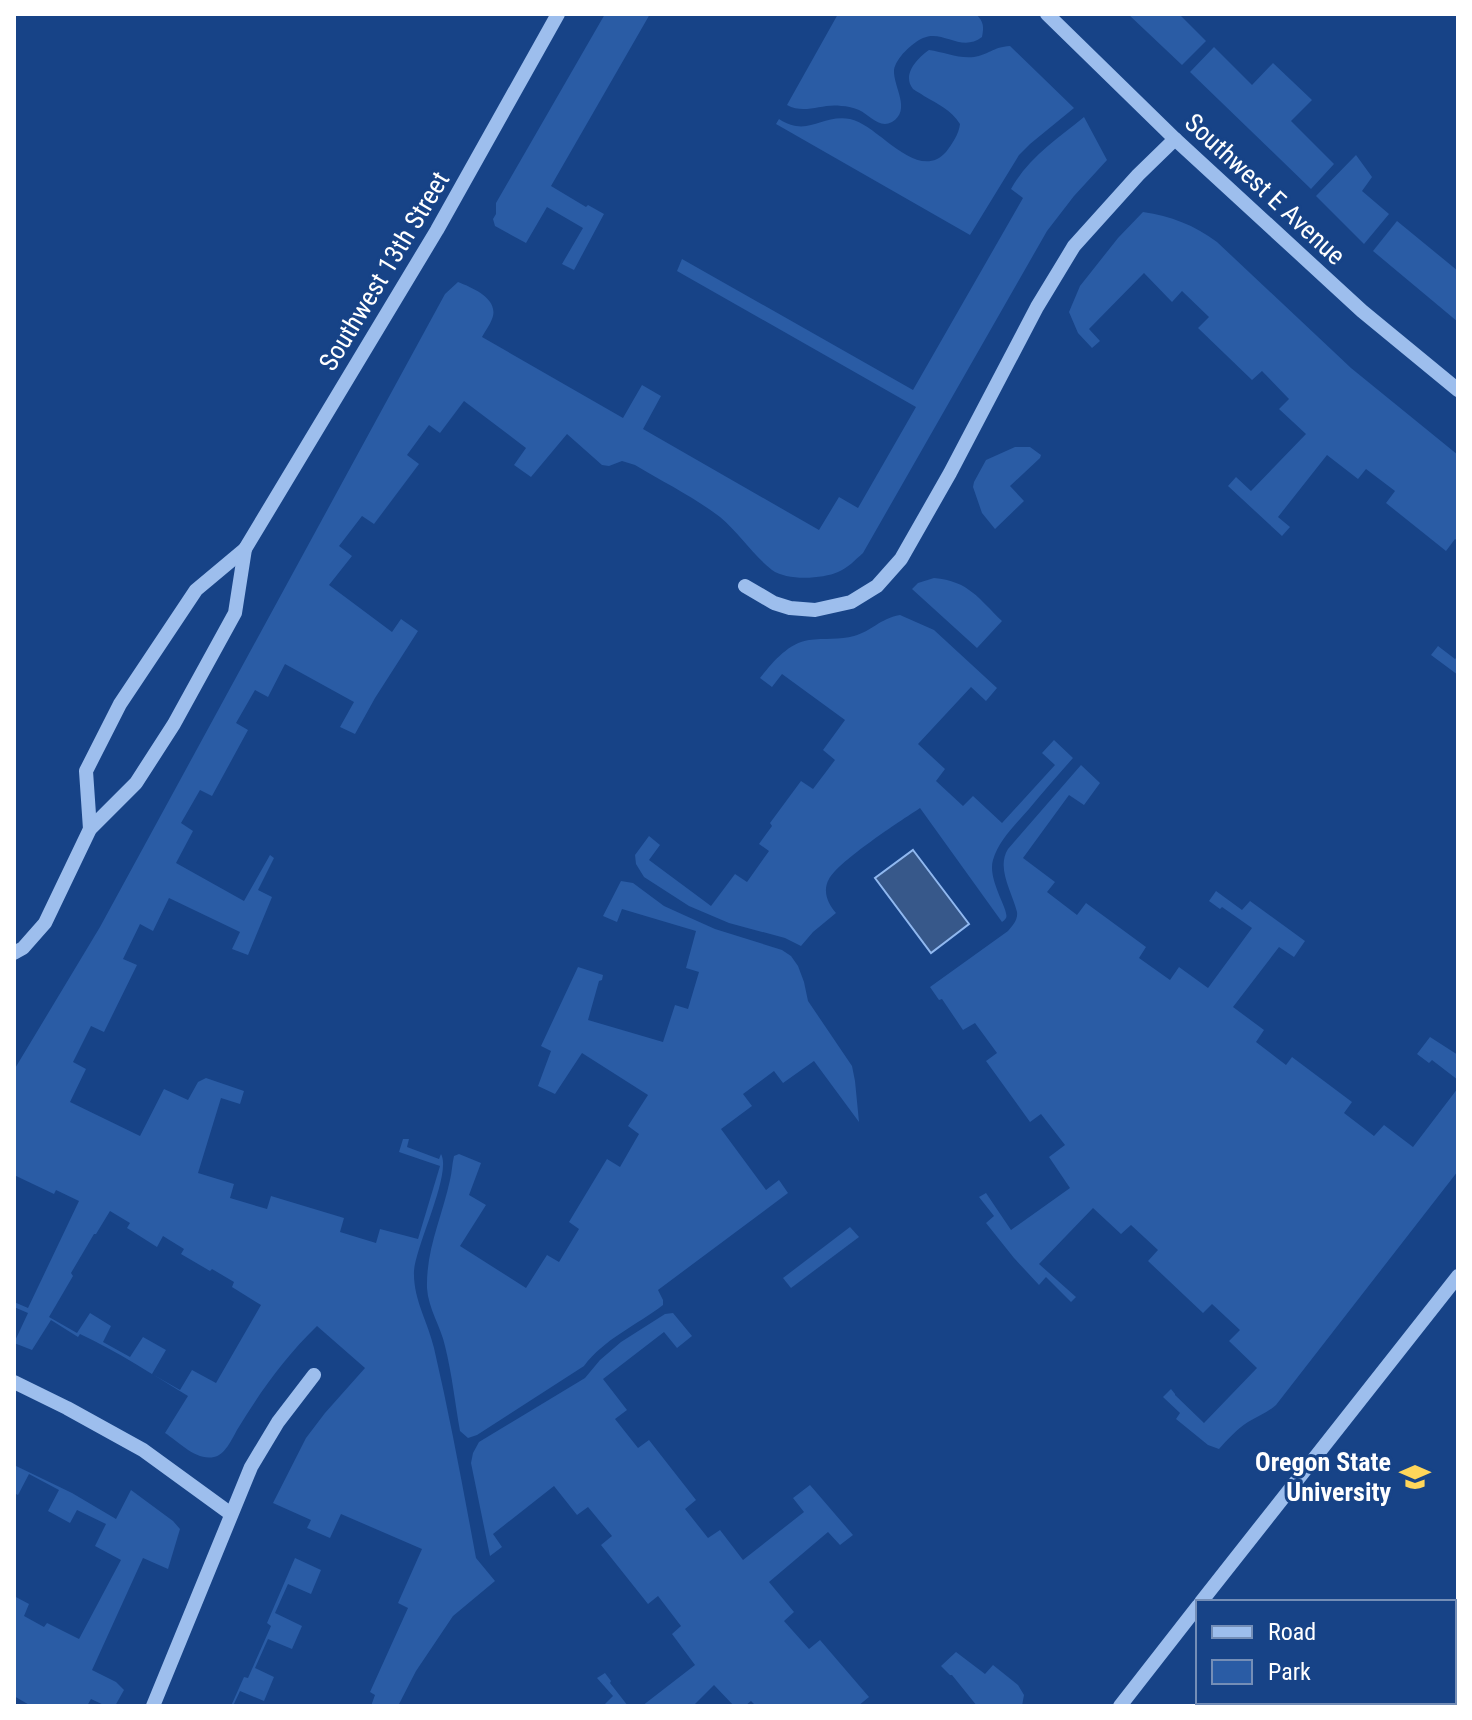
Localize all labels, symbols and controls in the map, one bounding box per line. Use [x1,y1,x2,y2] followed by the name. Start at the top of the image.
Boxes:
[1179,107,1351,271] street label: Southwest E Avenue
[313,166,455,376] street label: Southwest 13th Street
[1255,1447,1391,1507] place label: Oregon State University
[1398,1460,1432,1494] school or university icon: Oregon State University
[1196,1600,1456,1704] legend
[1268,1618,1316,1646] text: Road
[1268,1658,1311,1686] text: Park

